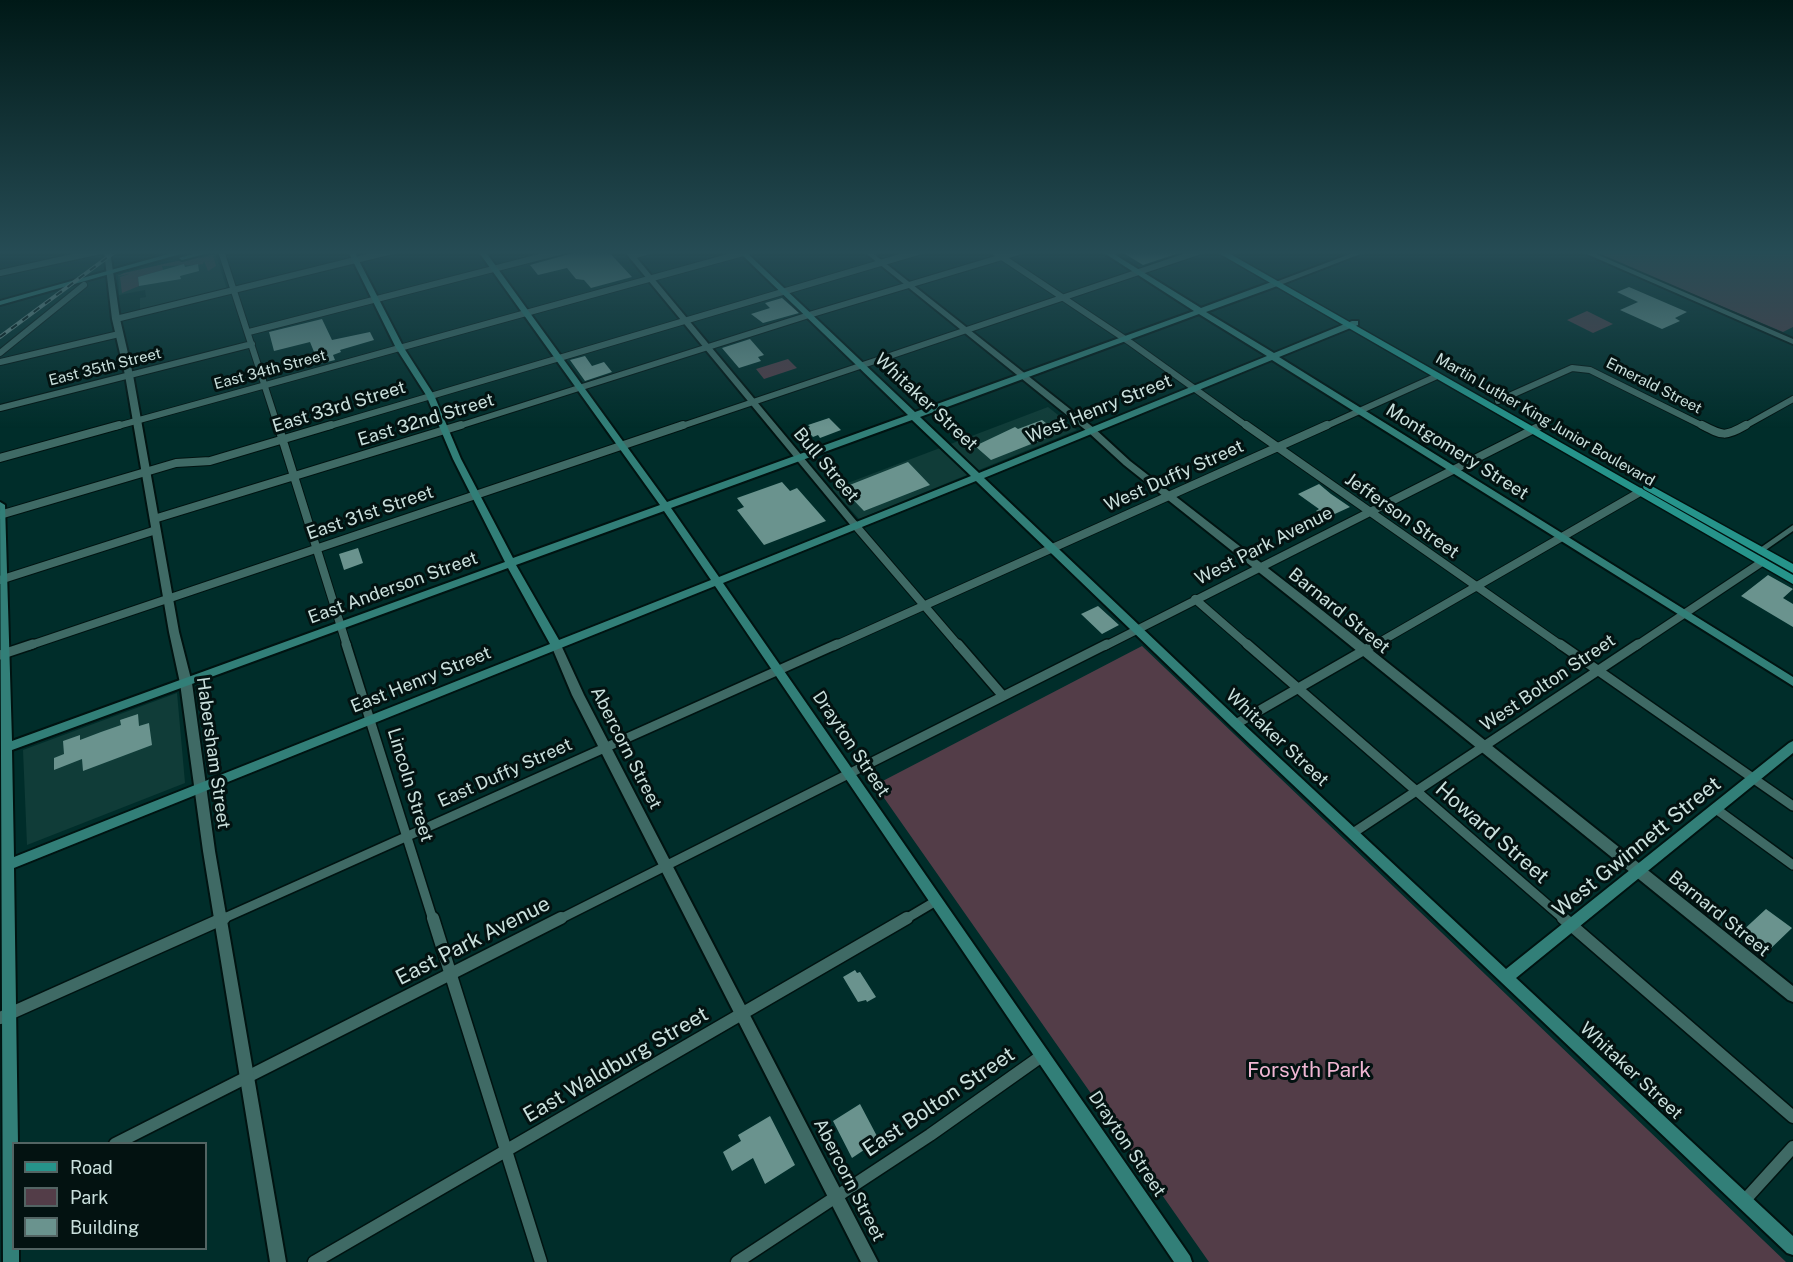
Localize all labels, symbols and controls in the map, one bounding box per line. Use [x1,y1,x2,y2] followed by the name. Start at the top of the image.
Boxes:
[47,344,163,390] street label: East 35th Street
[212,346,328,394] street label: East 34th Street
[870,349,982,455] street label: Whitaker Street
[1432,350,1658,490] street label: Martin Luther King Junior Boulevard
[1603,354,1705,418] street label: Emerald Street
[1023,370,1175,448] street label: West Henry Street
[270,376,408,438] street label: East 33rd Street
[355,389,497,451] street label: East 32nd Street
[1382,399,1532,505] street label: Montgomery Street
[789,423,863,507] street label: Bull Street
[1101,436,1247,516] street label: West Duffy Street
[1341,469,1463,563] street label: Jefferson Street
[304,481,436,545] street label: East 31st Street
[1192,502,1336,590] street label: West Park Avenue
[305,547,481,629] street label: East Anderson Street
[1284,564,1394,658] street label: Barnard Street
[1476,630,1620,736] street label: West Bolton Street
[348,642,494,718] street label: East Henry Street
[192,675,234,831] street label: Habersham Street
[586,683,666,813] street label: Abercorn Street
[1221,685,1333,791] street label: Whitaker Street
[808,687,894,801] street label: Drayton Street
[382,725,438,845] street label: Lincoln Street
[435,734,575,812] street label: East Duffy Street
[1548,771,1726,923] street label: West Gwinnett Street
[1430,777,1554,889] street label: Howard Street
[1664,867,1774,961] street label: Barnard Street
[392,891,554,991] street label: East Park Avenue
[519,1002,713,1128] street label: East Waldburg Street
[1575,1018,1687,1124] street label: Whitaker Street
[858,1042,1020,1162] street label: East Bolton Street
[1247,1058,1371,1084] park label: Forsyth Park
[1084,1087,1170,1201] street label: Drayton Street
[809,1115,889,1245] street label: Abercorn Street
[12,1142,207,1250] legend
[70,1157,113,1178] text: Road
[70,1187,108,1208] text: Park
[70,1217,139,1238] text: Building

